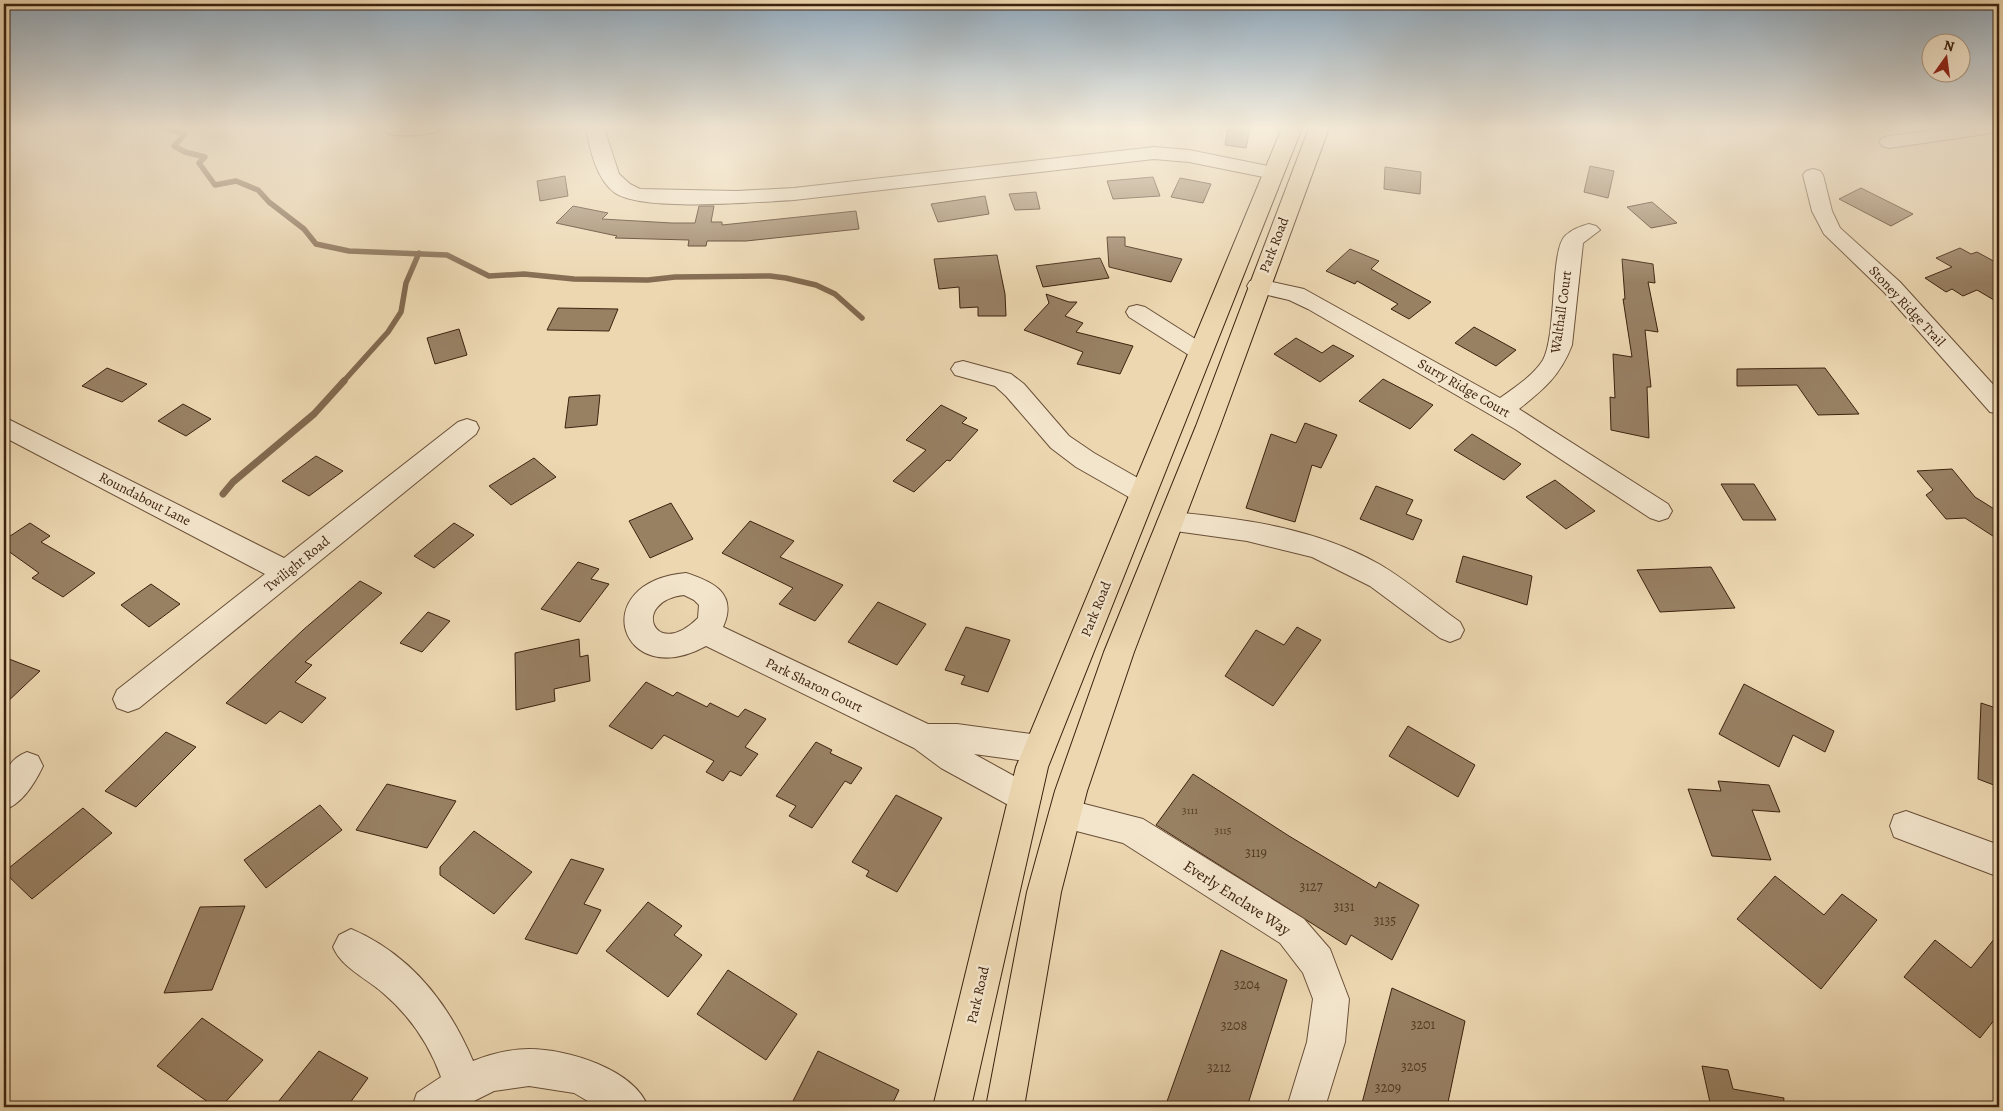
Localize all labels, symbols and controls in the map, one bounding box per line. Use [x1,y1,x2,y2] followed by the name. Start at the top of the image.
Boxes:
[1920,32,1970,82] north arrow
[1942,35,1956,56] text: N
[1255,214,1293,276] street label: Park Road
[1865,261,1950,351] street label: Stoney Ridge Trail
[1546,269,1576,355] street label: Walthall Court
[1414,354,1514,422] street label: Surry Ridge Court
[96,468,194,530] street label: Roundabout Lane
[260,531,334,596] street label: Twilight Road
[1076,578,1116,640] street label: Park Road
[762,653,866,717] street label: Park Sharon Court
[1182,803,1198,818] house number: 3111
[1215,823,1232,838] house number: 3115
[1245,843,1267,862] house number: 3119
[1179,855,1296,941] street label: Everly Enclave Way
[1299,877,1323,896] house number: 3127
[1333,897,1355,916] house number: 3131
[1374,911,1396,930] house number: 3135
[962,964,994,1025] street label: Park Road
[1234,975,1260,994] house number: 3204
[1411,1015,1436,1034] house number: 3201
[1221,1016,1248,1035] house number: 3208
[1401,1057,1427,1076] house number: 3205
[1207,1058,1231,1077] house number: 3212
[1375,1078,1401,1097] house number: 3209

